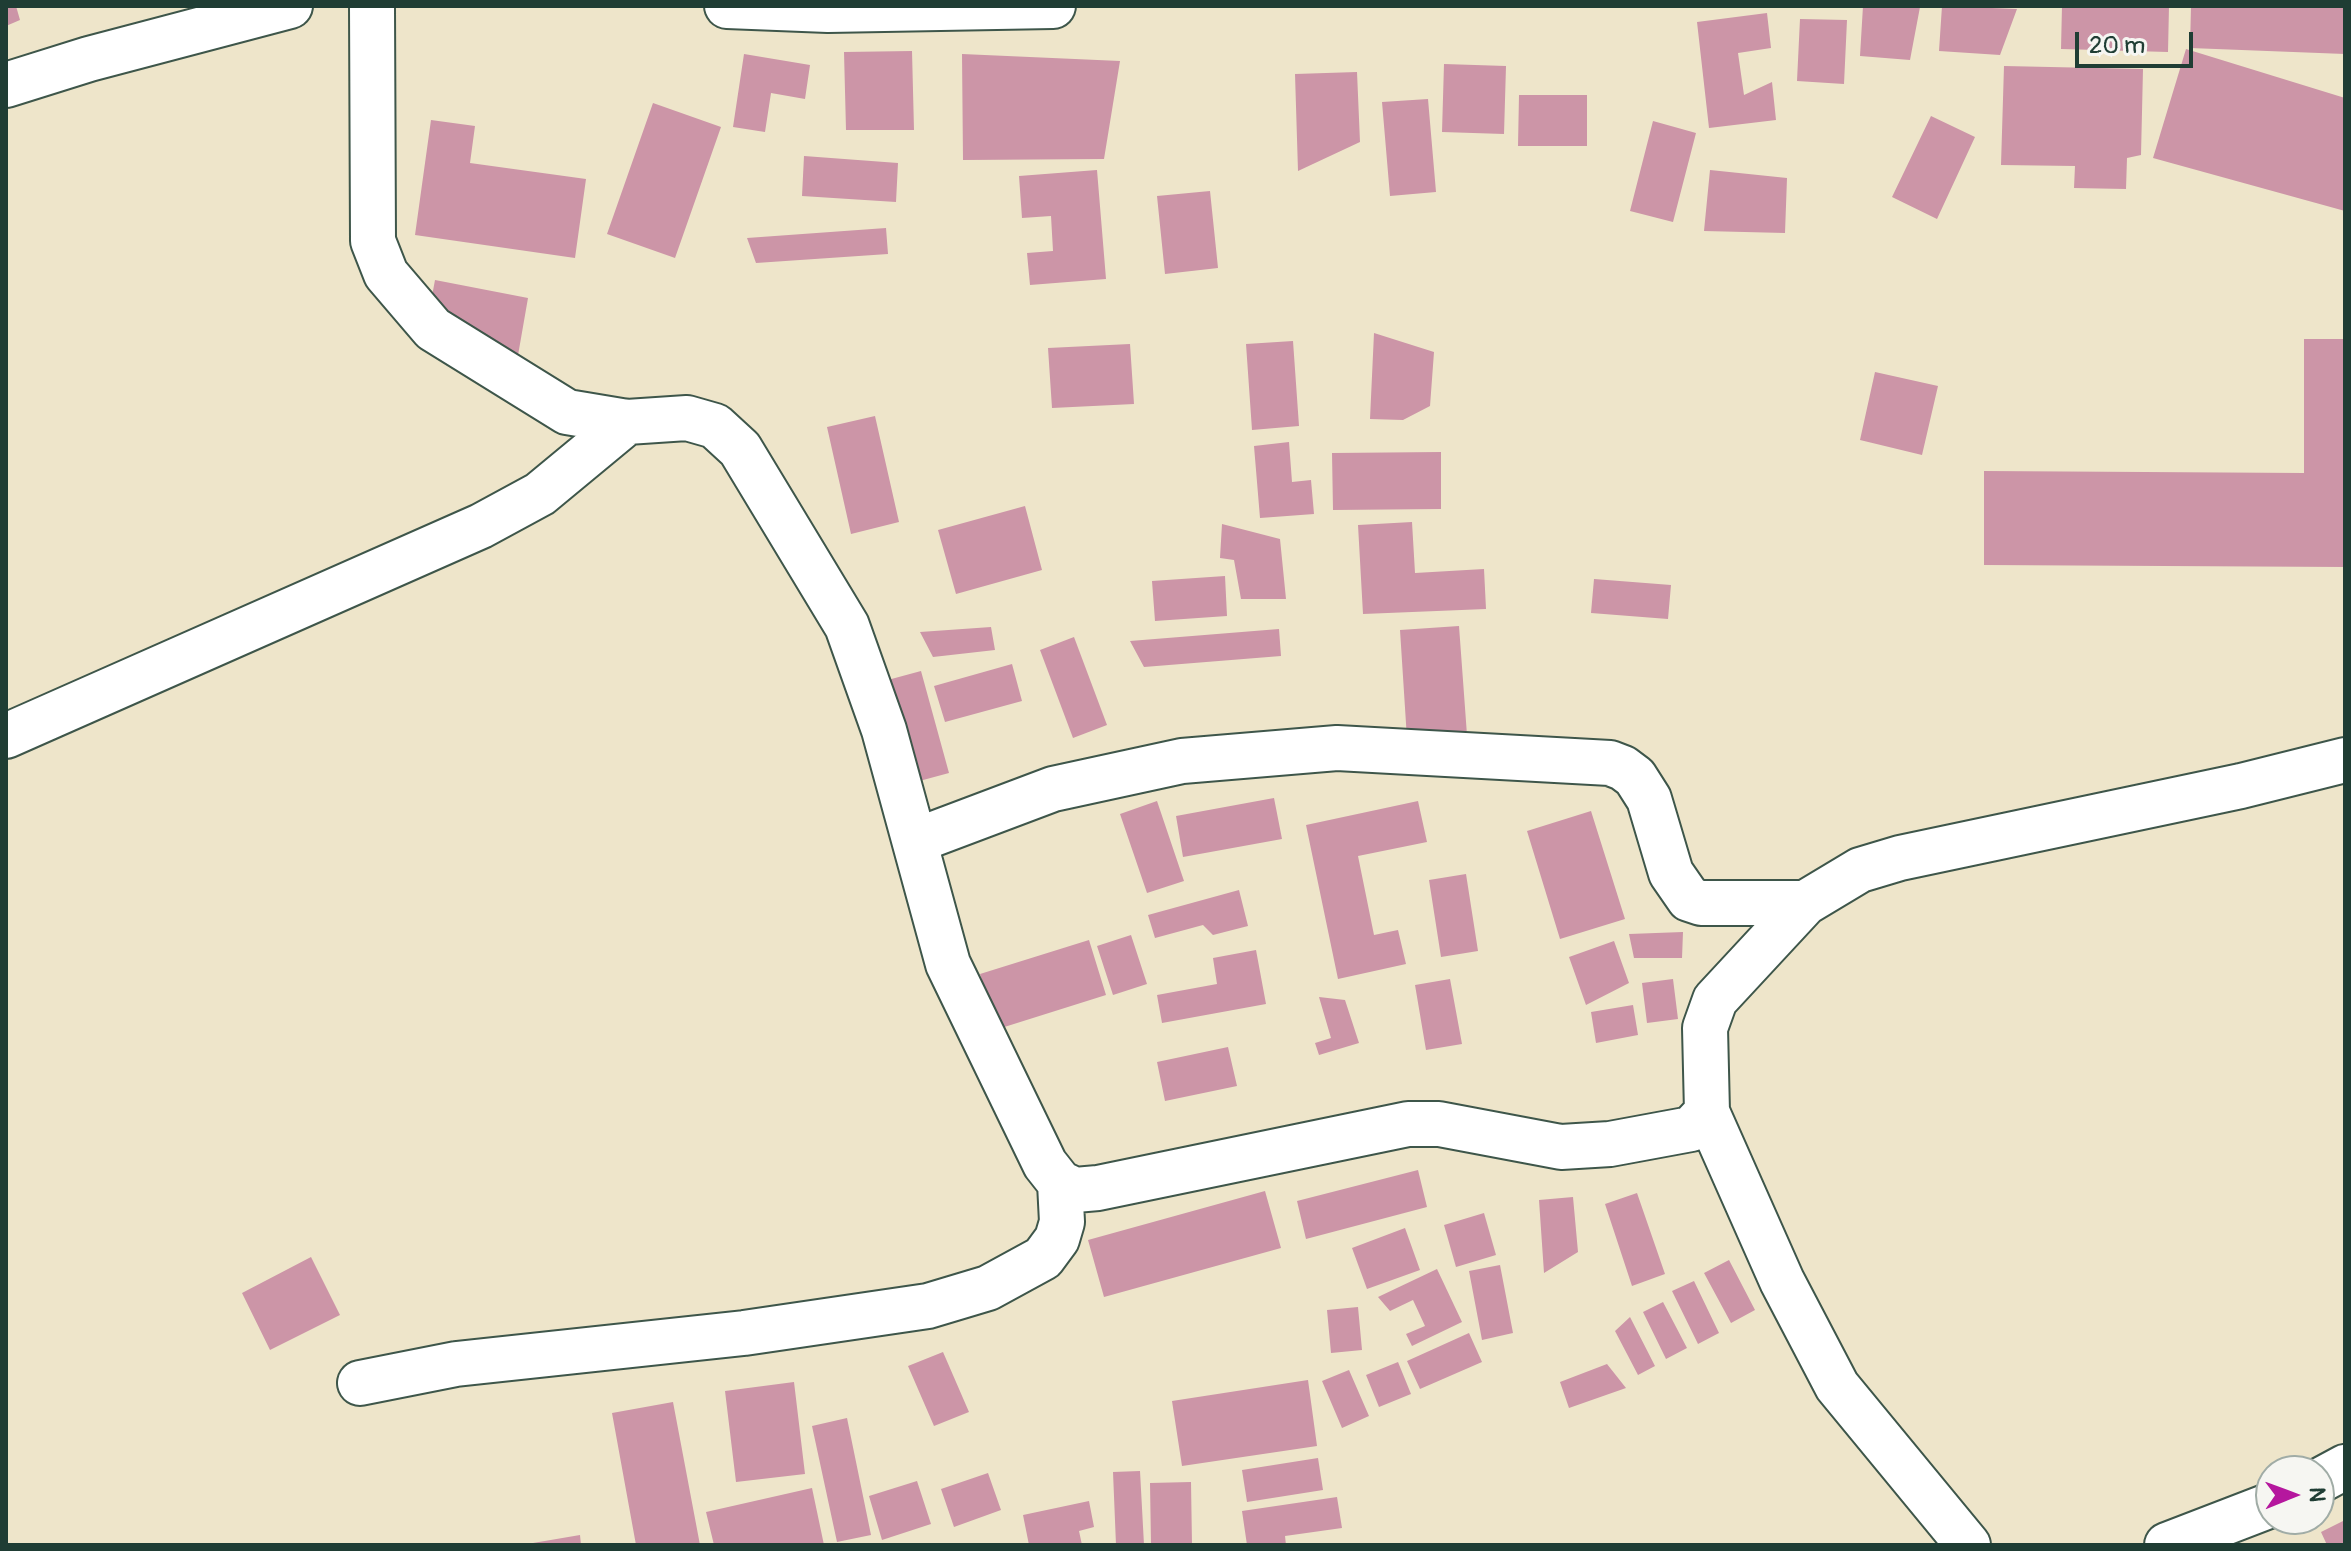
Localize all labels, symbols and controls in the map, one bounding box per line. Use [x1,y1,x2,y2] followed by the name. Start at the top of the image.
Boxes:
[2079,16,2197,66] scale bar
[2089,31,2145,60] text: 20 m
[2255,1455,2335,1535] north arrow
[2303,1487,2331,1502] text: N

